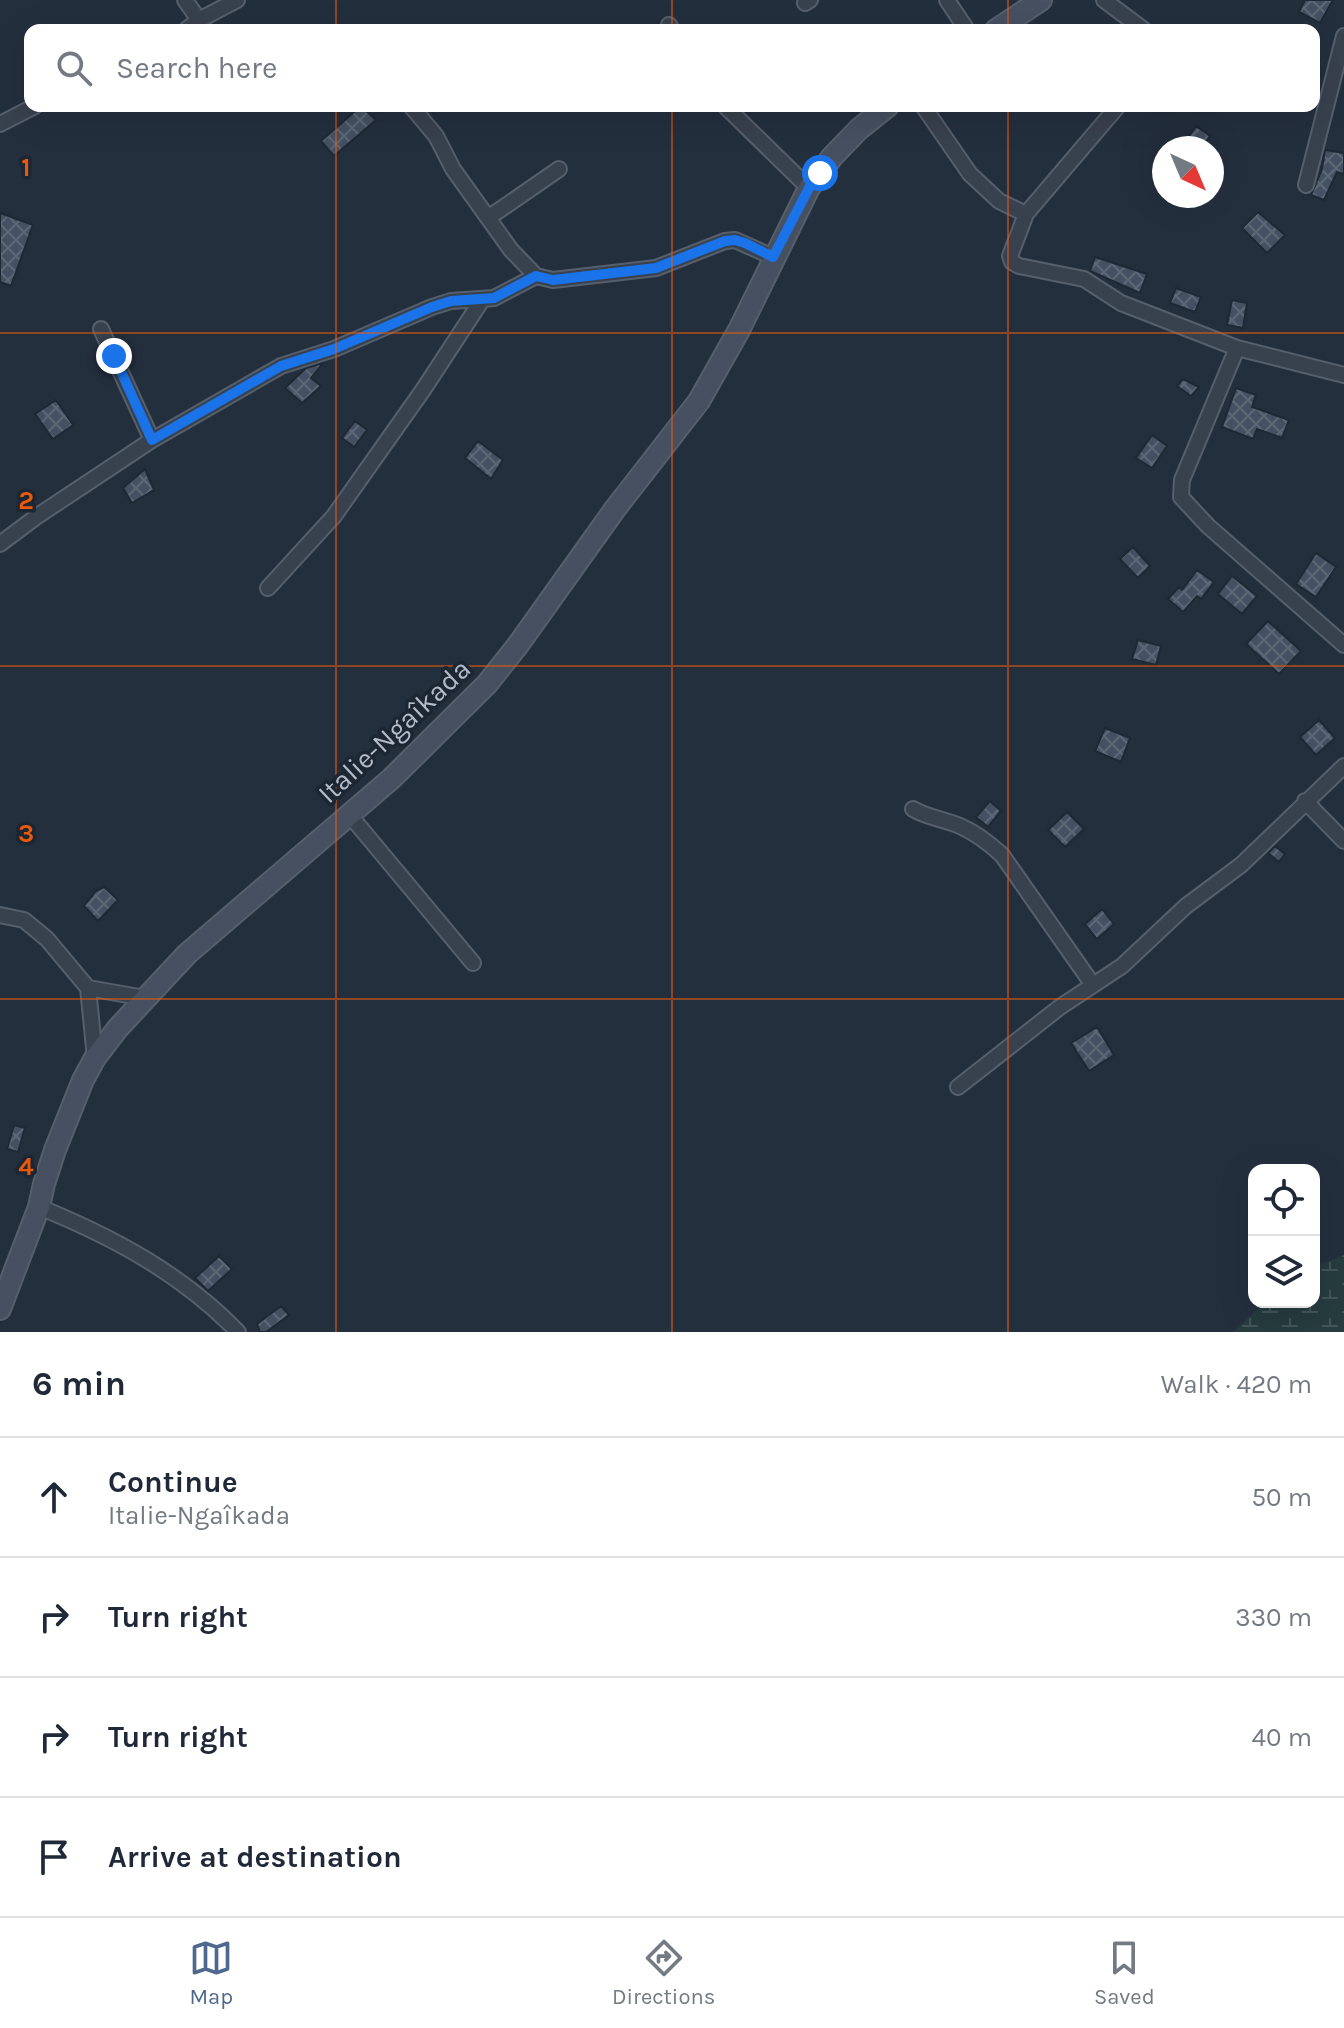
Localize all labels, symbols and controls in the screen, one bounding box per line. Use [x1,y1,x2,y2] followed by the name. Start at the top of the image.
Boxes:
[24,24,1320,112] search box
[52,46,96,90] icon: search
[116,50,277,86] text: Search here
[1152,136,1224,208] north arrow
[21,152,31,183] text: 1
[802,155,838,191] route start
[96,338,132,374] route end
[18,485,34,516] text: 2
[311,652,477,810] street label: Italie-Ngaîkada
[18,818,34,849] text: 3
[18,1151,34,1182] text: 4
[1248,1164,1320,1308] map controls
[1248,1164,1320,1236] button: locate
[1248,1236,1320,1308] button: layers
[32,1364,126,1404] text: 6 min
[1161,1369,1312,1400] text: Walk · 420 m
[108,1464,238,1500] text: Continue
[32,1475,76,1519] icon: ahead
[1251,1482,1312,1513] text: 50 m
[108,1500,290,1531] text: Italie-Ngaîkada
[32,1595,76,1639] icon: right
[108,1599,248,1635] text: Turn right
[1235,1602,1312,1633] text: 330 m
[32,1715,76,1759] icon: right
[108,1719,248,1755] text: Turn right
[1252,1722,1312,1753] text: 40 m
[32,1835,76,1879] icon: arrive
[108,1839,402,1875] text: Arrive at destination
[189,1936,233,2010] tab: Map
[612,1936,715,2010] tab: Directions
[1094,1936,1155,2010] tab: Saved

